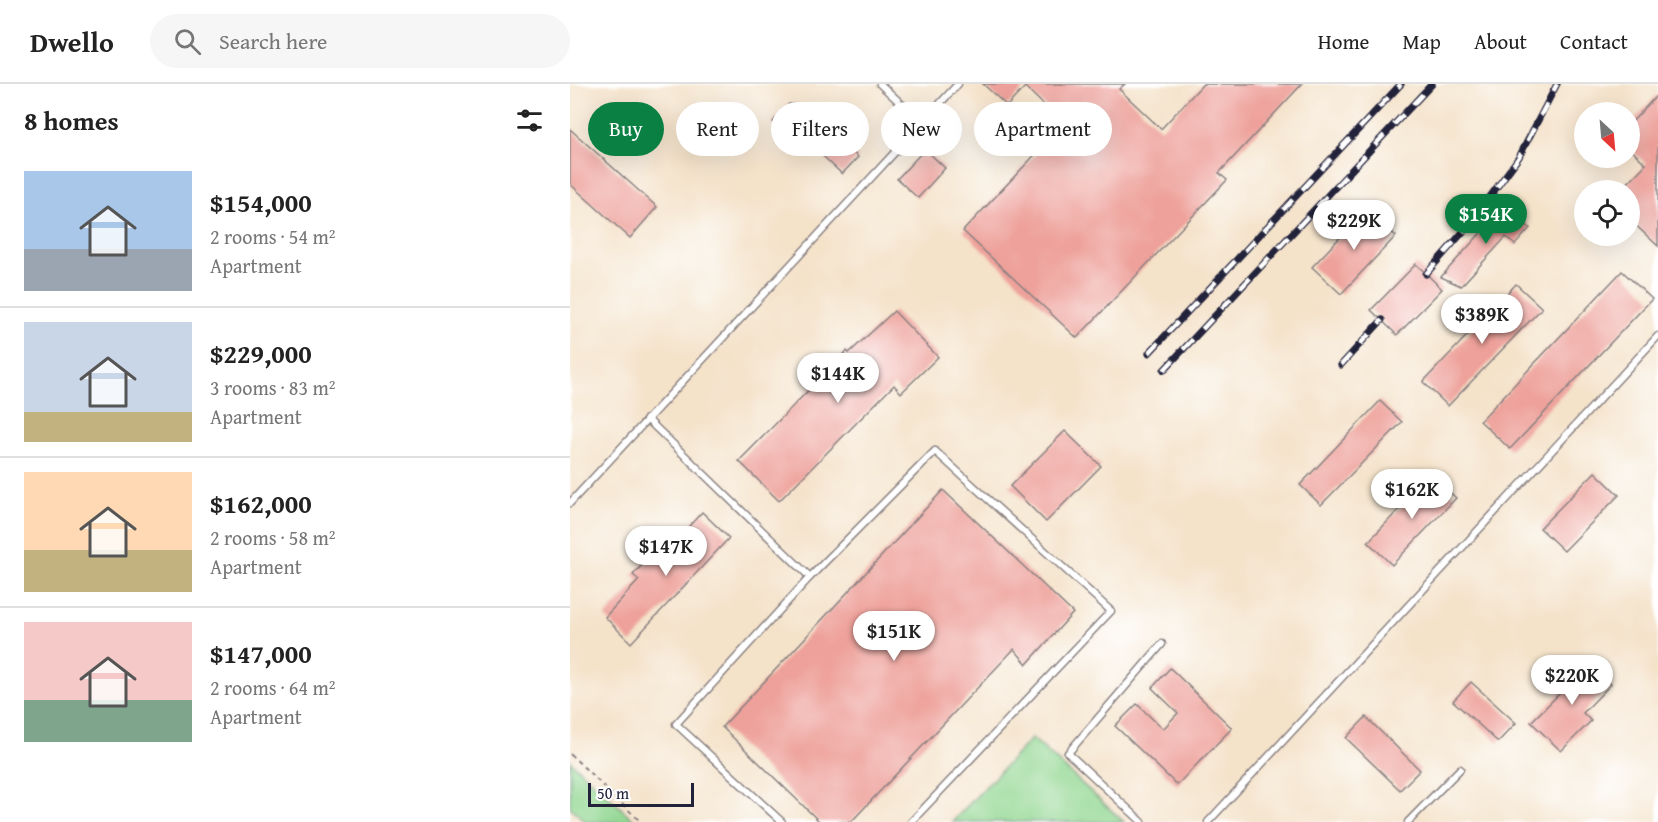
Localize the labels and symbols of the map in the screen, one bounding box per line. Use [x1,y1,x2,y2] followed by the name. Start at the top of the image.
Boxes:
[1574,102,1640,168] north arrow
[1444,194,1528,245] pin: $154K
[1312,200,1396,251] pin: $229K
[1440,294,1524,345] pin: $389K
[796,353,880,404] pin: $144K
[1370,469,1454,520] pin: $162K
[624,526,708,577] pin: $147K
[852,611,936,662] pin: $151K
[1530,655,1614,706] pin: $220K
[588,780,694,808] scale bar

